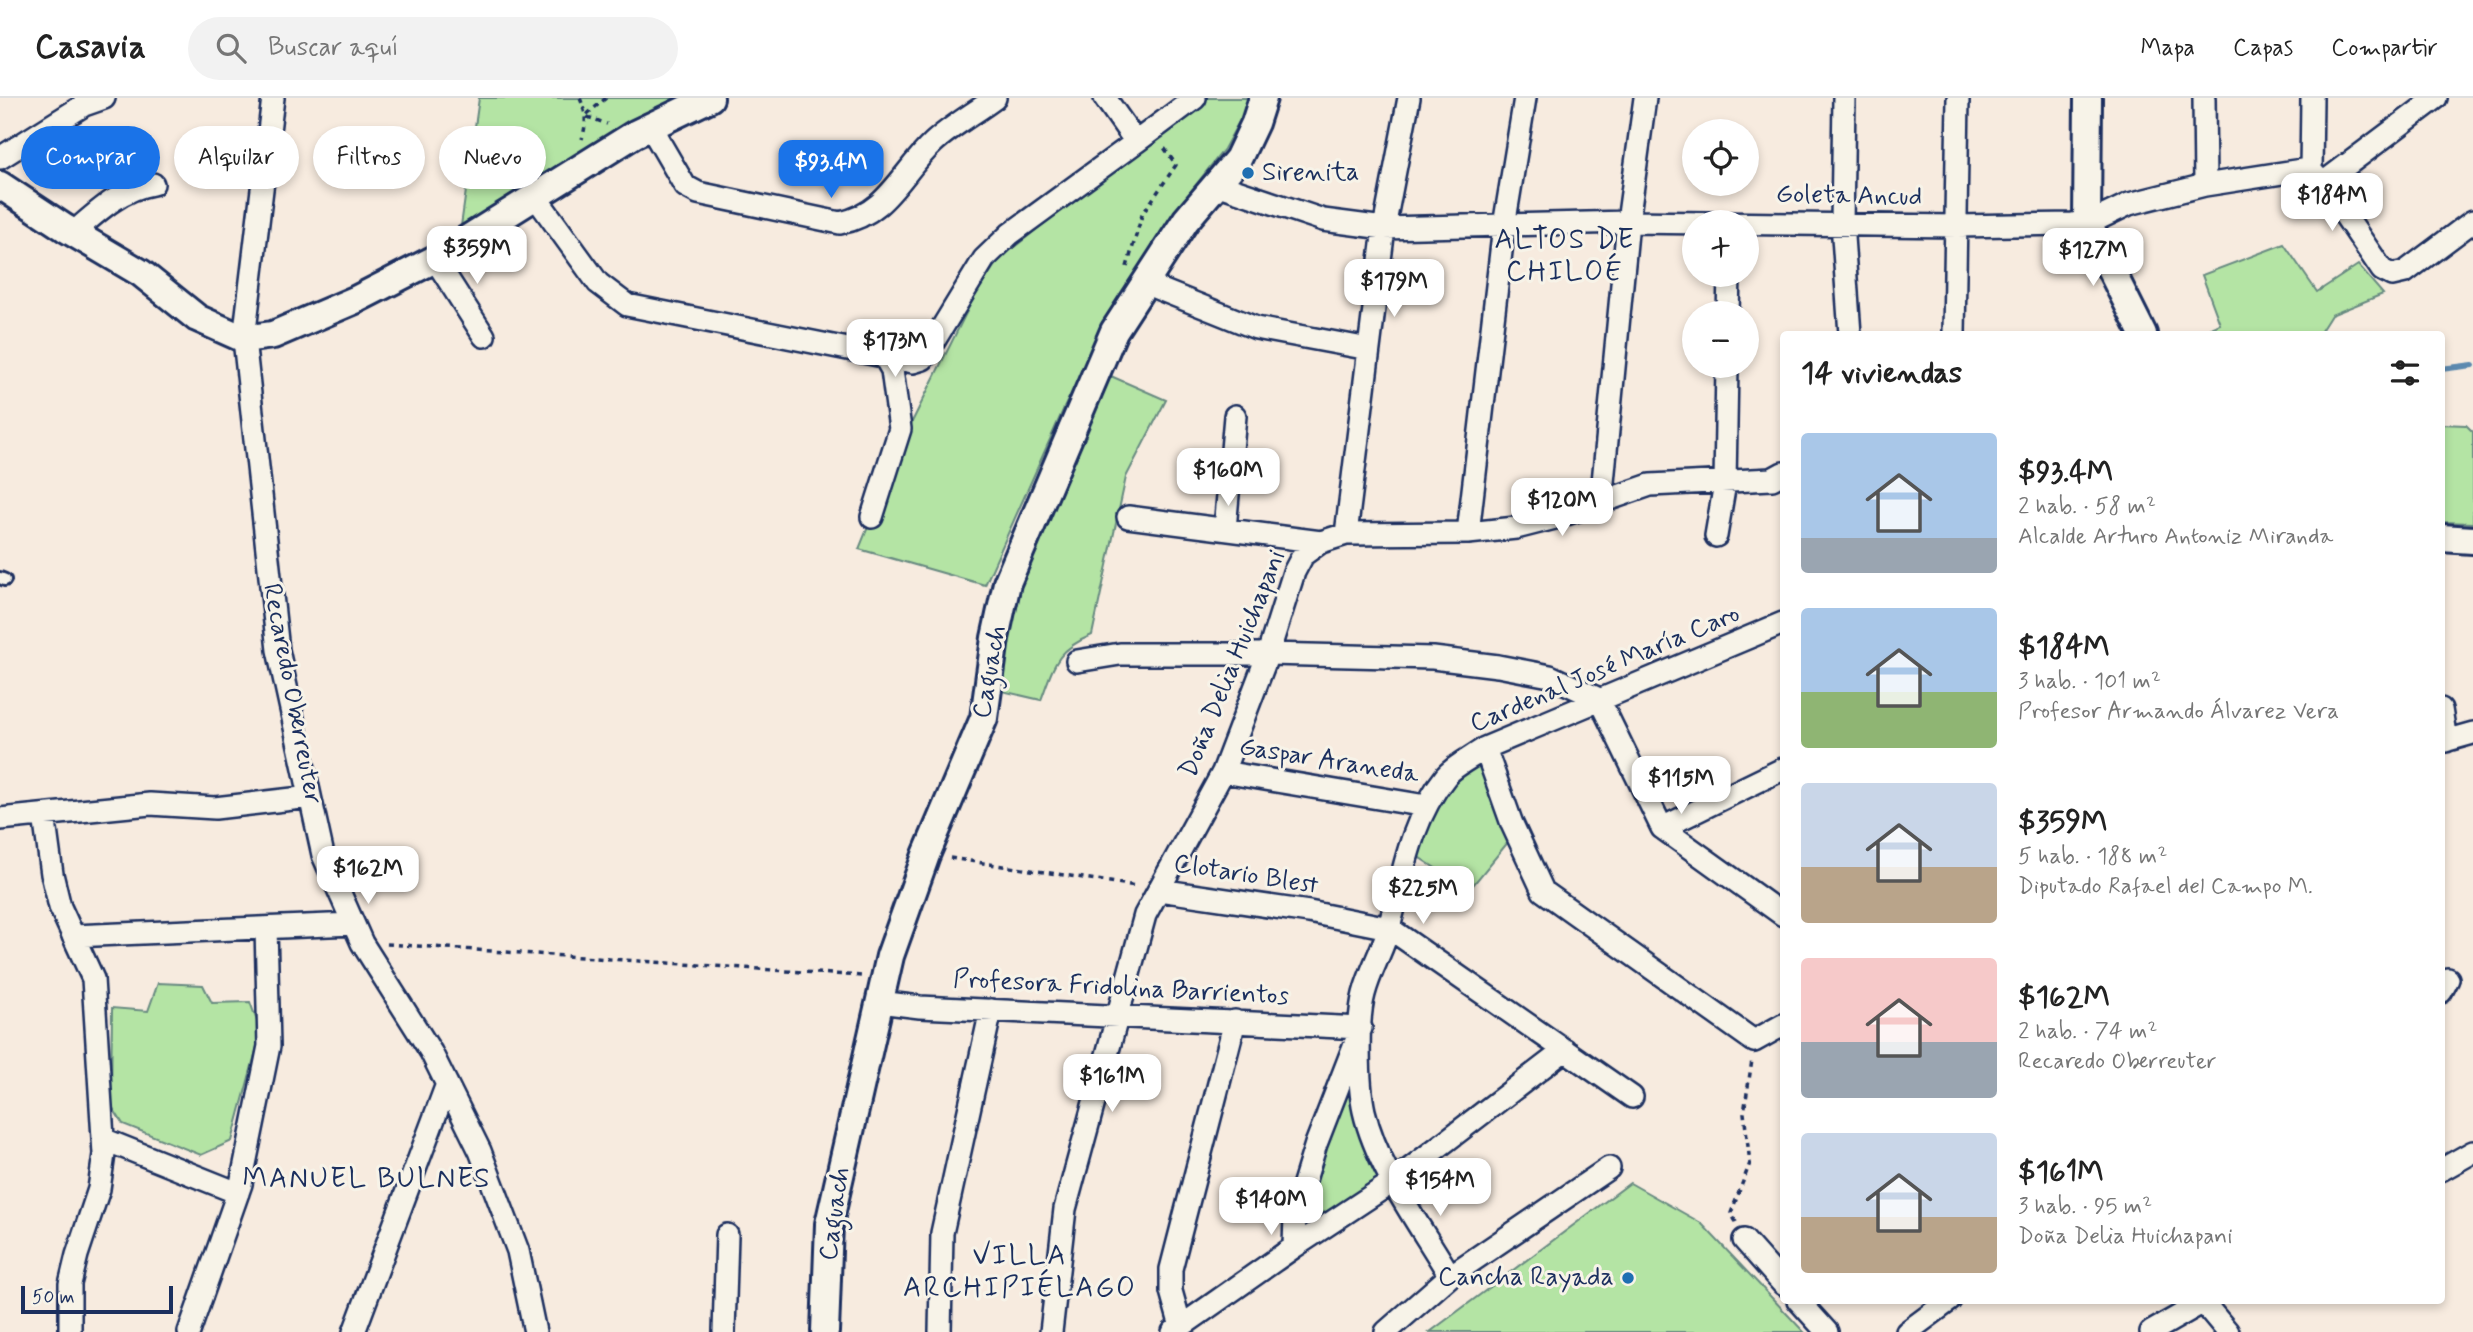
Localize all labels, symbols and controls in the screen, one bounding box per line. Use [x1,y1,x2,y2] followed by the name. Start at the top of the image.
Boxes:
[188,17,678,80] search box
[35,26,146,70] text: Casavia
[212,29,250,67] icon: search
[268,31,399,65] text: Buscar aquí
[2140,33,2195,64] text: Mapa
[2233,33,2293,64] text: Capas
[2331,33,2438,64] text: Compartir
[1682,119,1759,378] map controls
[1682,119,1759,196] button: locate
[21,126,160,189] chip: Comprar
[174,126,299,189] chip: Alquilar
[313,126,425,189] chip: Filtros
[439,126,546,189] chip: Nuevo
[774,140,888,200] pin: $93.4M
[795,148,867,178] text: $93.4M
[1262,156,1359,190] place label: Sirenita
[1240,165,1256,181] marker: Sirenita
[2283,174,2381,233] pin: $184M
[1776,178,1922,214] street label: Goleta Ancud
[2297,181,2367,211] text: $184M
[1682,210,1759,287] button: +
[1494,222,1636,291] district label: ALTOS DE CHILOÉ
[428,226,526,286] pin: $359M
[2044,228,2142,288] pin: $127M
[443,234,511,264] text: $359M
[2059,236,2127,266] text: $127M
[1345,260,1443,319] pin: $179M
[1360,267,1428,297] text: $179M
[1682,301,1759,378] button: −
[846,320,944,379] pin: $173M
[863,327,927,357] text: $173M
[1801,354,1962,393] text: 14 viviendas
[2386,354,2424,392] icon: filters
[1179,448,1277,508] pin: $160M
[2018,453,2113,492] text: $93.4M
[1193,456,1263,486] text: $160M
[1857,461,1941,545] icon: home
[1513,478,1611,538] pin: $120M
[1527,486,1597,516] text: $120M
[2018,492,2156,522] text: 2 hab. · 58 m²
[2018,522,2333,552] text: Alcalde Arturo Antoniz Miranda
[1172,545,1294,783] street label: Doña Delia Huichapani
[254,581,330,807] street label: Recaredo Oberreuter
[1465,597,1745,741] street label: Cardenal José María Caro
[965,623,1018,722] street label: Caguach
[2018,628,2110,667] text: $184M
[1857,636,1941,720] icon: home
[2018,667,2161,697] text: 3 hab. · 101 m²
[2018,697,2339,727] text: Profesor Armando Álvarez Vera
[1237,730,1422,792] street label: Gaspar Araneda
[1632,756,1730,816] pin: $115M
[1648,764,1714,794] text: $115M
[2018,803,2107,842] text: $359M
[1857,811,1941,895] icon: home
[2018,842,2167,872] text: 5 hab. · 188 m²
[319,846,417,906] pin: $162M
[1171,847,1321,903] street label: Clotario Blest
[333,854,403,884] text: $162M
[1374,866,1472,926] pin: $225M
[2018,872,2313,902] text: Diputado Rafael del Campo M.
[1388,874,1458,904] text: $225M
[952,962,1290,1014] street label: Profesora Fridolina Barrientos
[2018,978,2110,1017] text: $162M
[1857,986,1941,1070] icon: home
[2018,1017,2157,1047] text: 2 hab. · 74 m²
[2018,1047,2216,1077] text: Recaredo Oberreuter
[1063,1054,1161,1114] pin: $161M
[1079,1062,1145,1092] text: $161M
[2018,1153,2104,1192] text: $161M
[1391,1158,1489,1218] pin: $154M
[242,1161,492,1198] district label: MANUEL BULNES
[1857,1161,1941,1245] icon: home
[812,1165,861,1263] street label: Caguach
[1405,1166,1475,1196] text: $154M
[1222,1178,1320,1237] pin: $140M
[1235,1185,1307,1215] text: $140M
[2018,1192,2152,1222] text: 3 hab. · 95 m²
[2018,1222,2232,1252] text: Doña Delia Huichapani
[903,1238,1137,1307] district label: VILLA ARCHIPIÉLAGO
[1438,1261,1614,1295] place label: Cancha Rayada
[1620,1270,1636,1286] marker: Cancha Rayada
[21,1283,173,1315] scale bar
[32,1285,75,1310] text: 50 m

